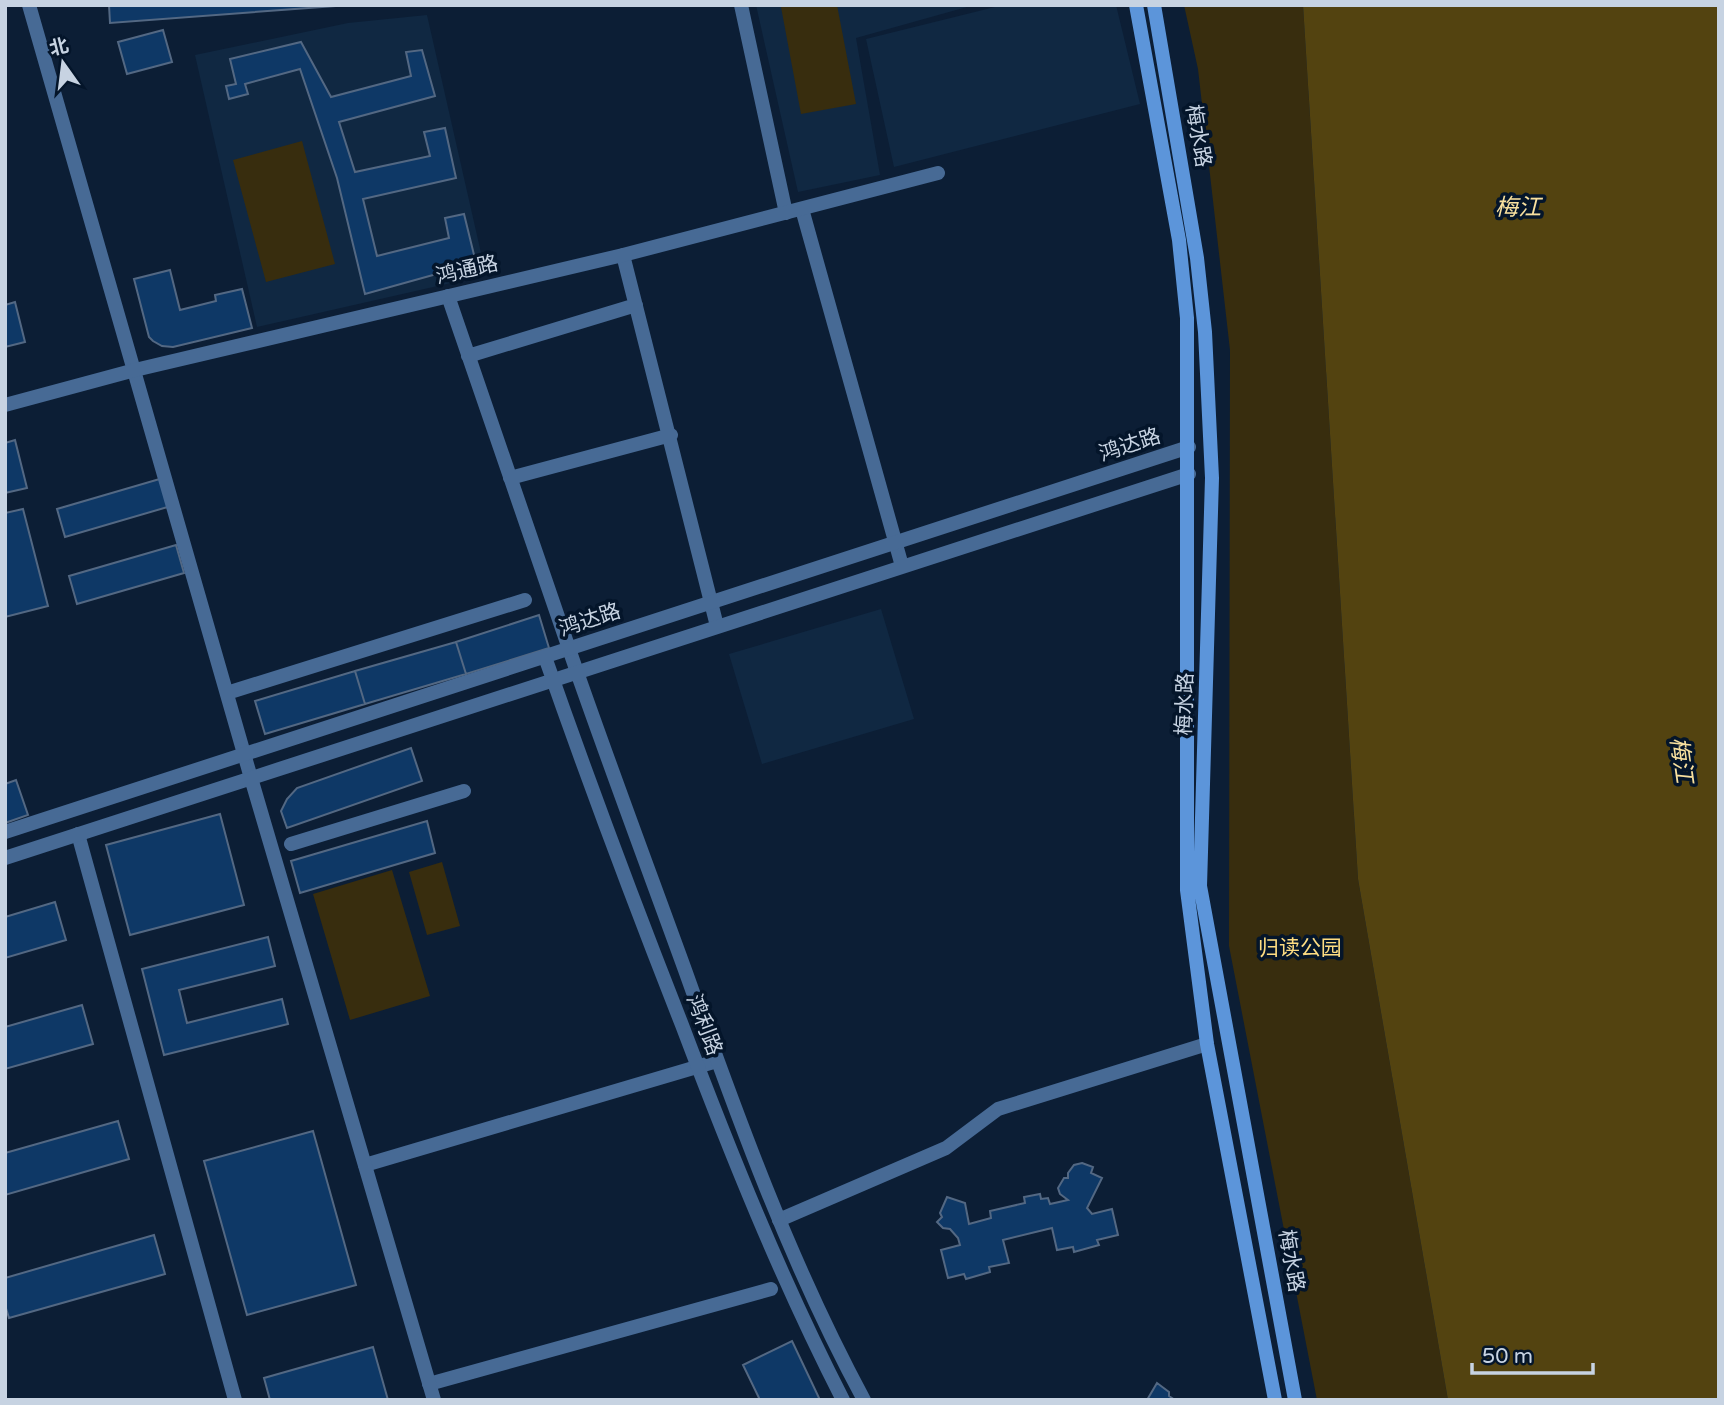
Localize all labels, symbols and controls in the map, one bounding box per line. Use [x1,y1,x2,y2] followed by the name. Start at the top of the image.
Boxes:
[28,28,98,98] north arrow
[47,35,71,60] text: 北
[1180,103,1216,169] street label: 梅水路
[1495,194,1544,222] water label: 梅江
[433,251,501,289] street label: 鸿通路
[1096,423,1164,467] street label: 鸿达路
[556,598,624,642] street label: 鸿达路
[1171,672,1199,736] street label: 梅水路
[1664,735,1698,788] water label: 梅江
[1258,936,1342,961] park label: 归读公园
[681,991,727,1059] street label: 鸿利路
[1273,1228,1309,1294] street label: 梅水路
[1472,1332,1593,1376] scale bar
[1482,1344,1533,1369] text: 50 m

